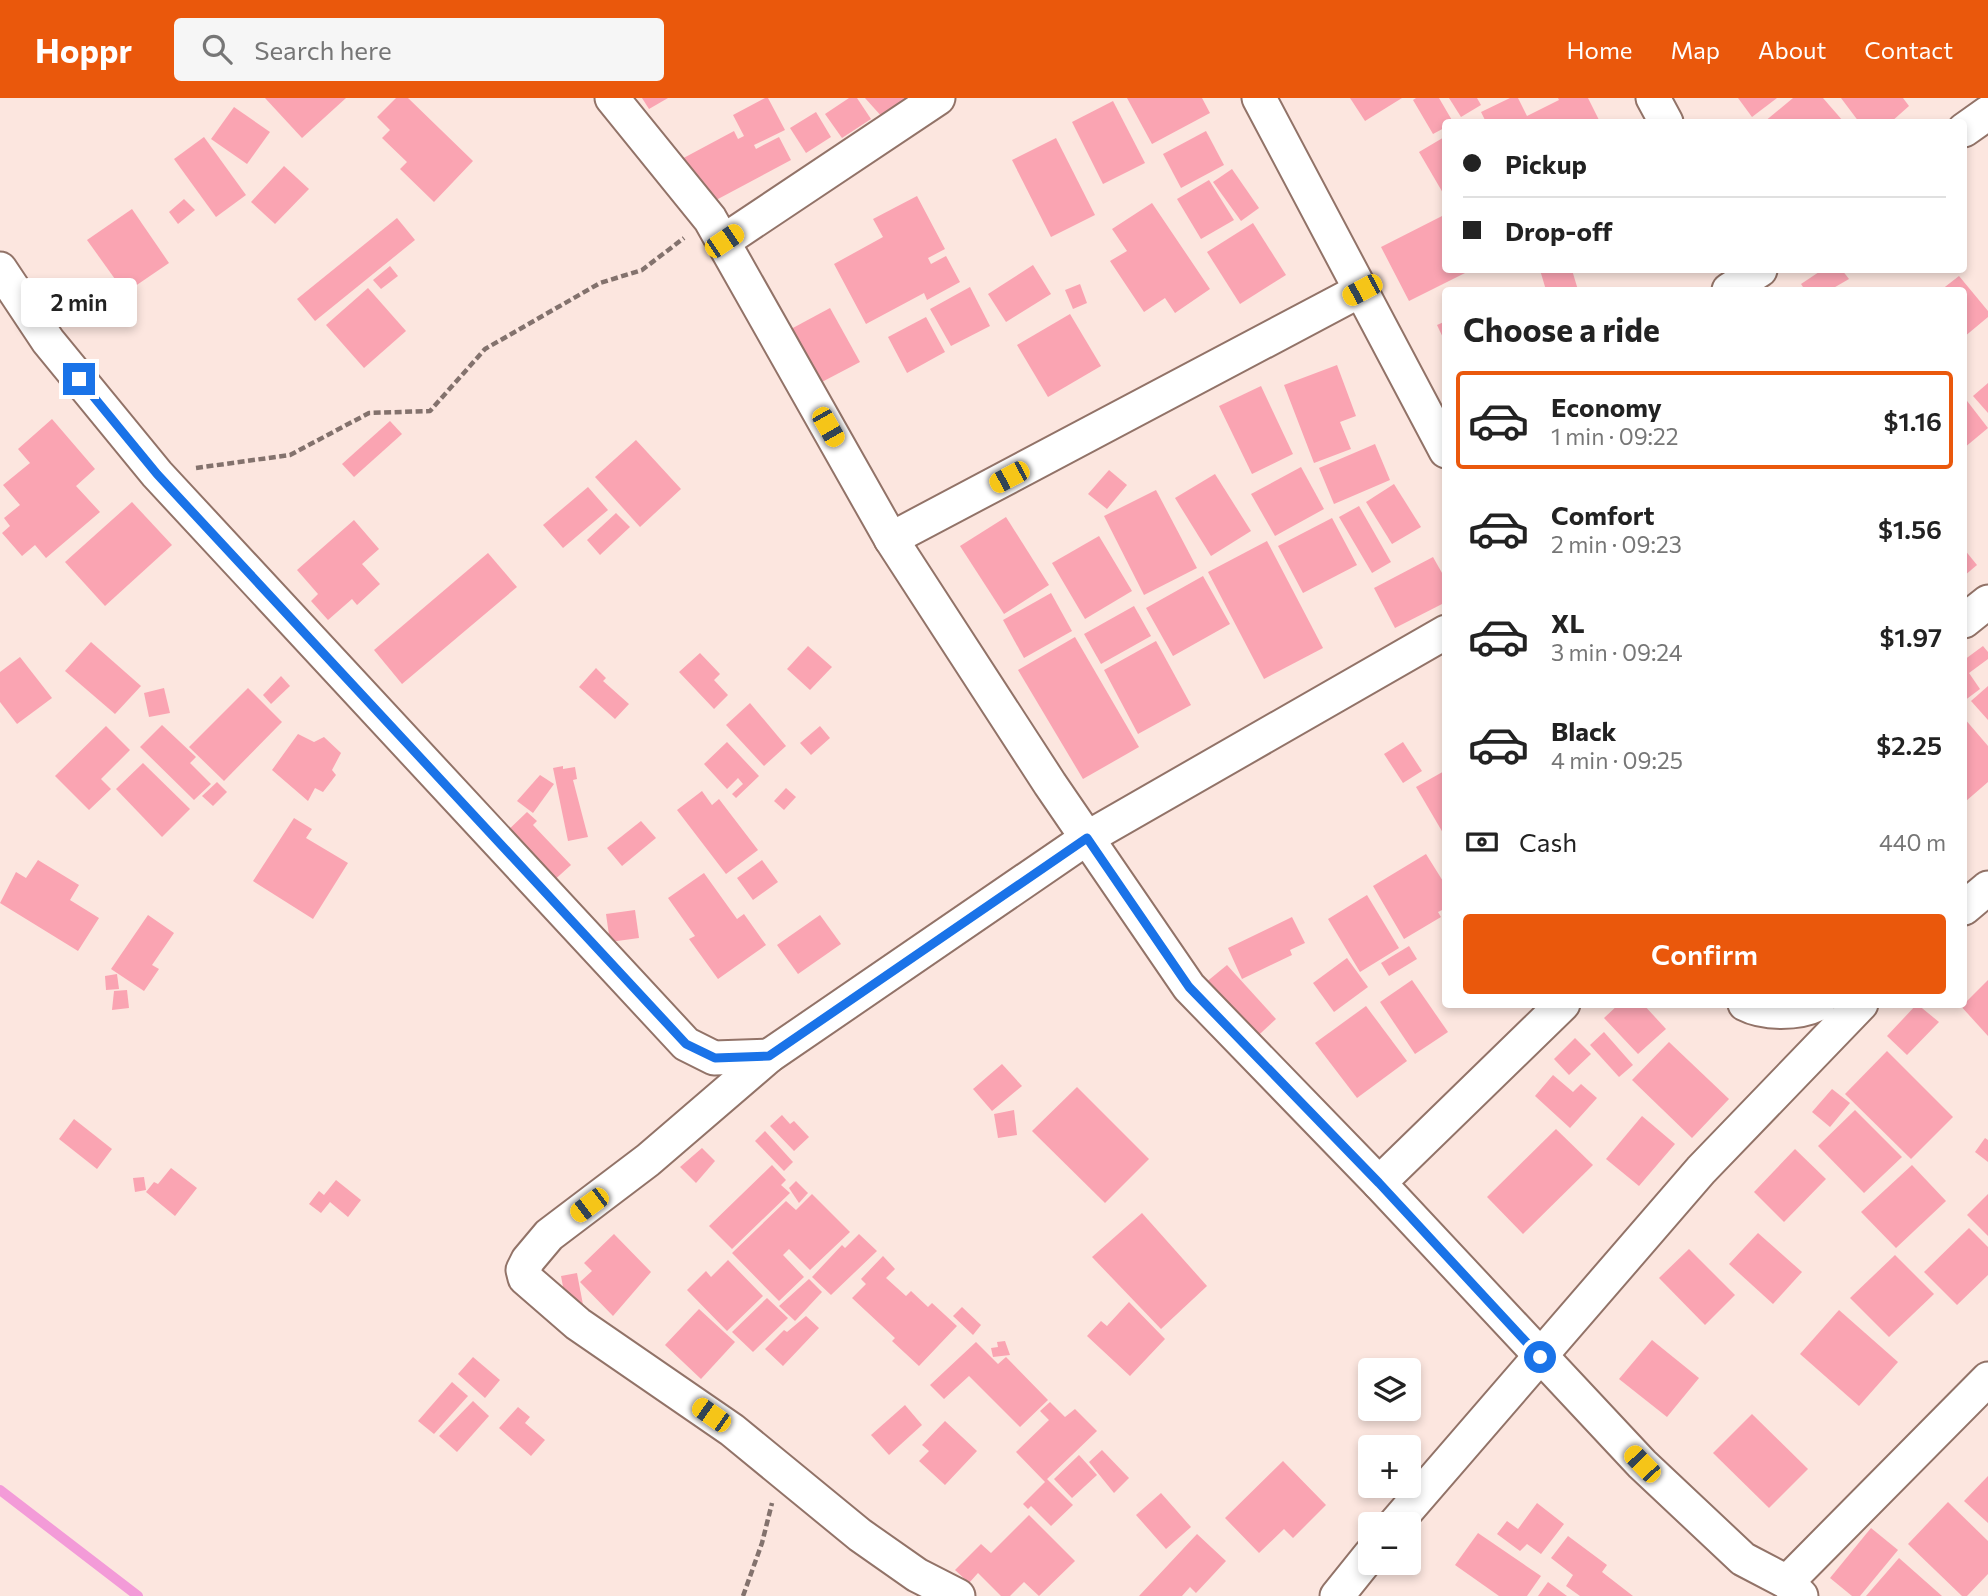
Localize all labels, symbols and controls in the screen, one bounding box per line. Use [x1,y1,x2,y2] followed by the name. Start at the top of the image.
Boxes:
[174,18,664,81] search box
[35,29,132,70] text: Hoppr
[198,30,236,68] icon: search
[254,34,392,65] text: Search here
[1567,35,1633,64] text: Home
[1671,35,1720,64] text: Map
[1758,35,1826,64] text: About
[1864,35,1953,64] text: Contact
[1505,148,1587,179] text: Pickup
[1505,215,1612,246] text: Drop-off
[701,221,748,261] car
[1339,271,1386,309] car
[21,278,137,327] callout: 2 min
[51,288,107,316] text: 2 min
[1463,309,1660,349] text: Choose a ride
[63,363,95,395] route end
[1467,389,1530,452] icon: car
[1551,391,1662,422] text: Economy
[809,404,848,450] car
[1883,405,1942,436] text: $1.16
[1551,422,1679,450] text: 1 min · 09:22
[986,458,1033,496] car
[1467,497,1530,560] icon: car
[1551,499,1654,530] text: Comfort
[1878,513,1942,544] text: $1.56
[1551,530,1682,558] text: 2 min · 09:23
[1467,605,1530,668] icon: car
[1551,607,1585,638] text: XL
[1880,621,1942,652] text: $1.97
[1551,638,1682,666] text: 3 min · 09:24
[1467,713,1530,776] icon: car
[1551,715,1617,746] text: Black
[1876,729,1942,760] text: $2.25
[1551,746,1683,774] text: 4 min · 09:25
[1463,823,1501,861] icon: cash
[1519,826,1577,857] text: Cash
[1879,828,1946,856] text: 440 m
[1463,914,1946,994] button: Confirm
[566,1184,613,1226] car
[1524,1341,1556,1373] route start
[1358,1358,1421,1575] map controls
[1358,1358,1421,1421] button: layers
[688,1394,735,1436] car
[1358,1435,1421,1498] button: +
[1620,1442,1665,1486] car
[1358,1512,1421,1575] button: −

